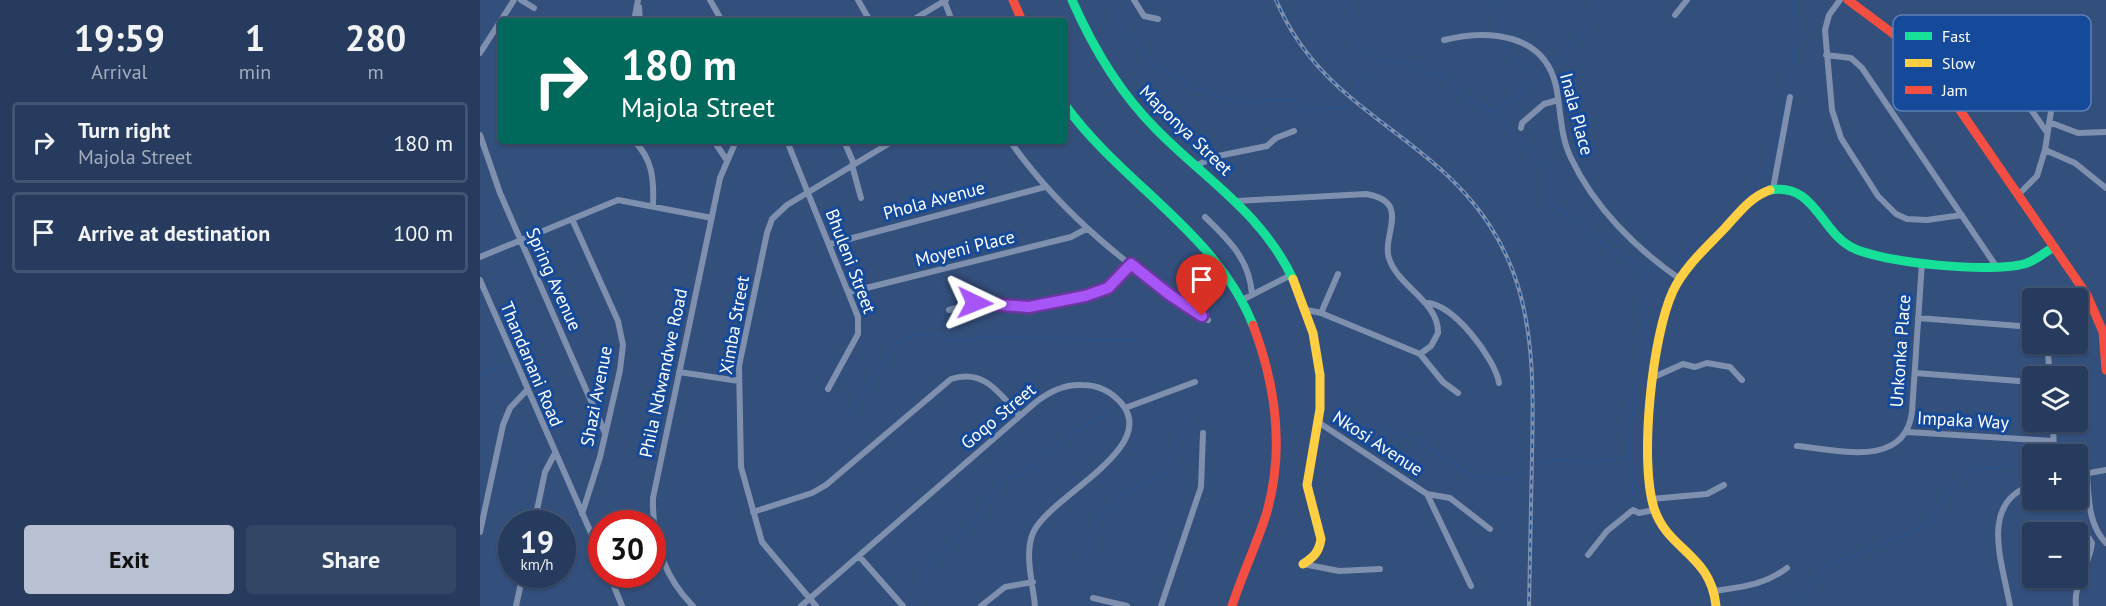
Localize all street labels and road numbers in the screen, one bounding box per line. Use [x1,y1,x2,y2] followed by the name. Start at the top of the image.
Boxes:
[1555,70,1599,158] street label: Inala Place
[1135,80,1237,180] street label: Maponya Street
[881,175,987,225] street label: Phola Avenue
[821,206,881,316] street label: Bhuleni Street
[521,224,587,334] street label: Spring Avenue
[913,225,1017,271] street label: Moyeni Place
[714,274,754,376] street label: Ximba Street
[634,286,692,460] street label: Phila Ndwandwe Road
[1885,294,1915,408] street label: Unkonka Place
[495,298,569,430] street label: Thandanani Road
[575,344,617,448] street label: Shazi Avenue
[956,378,1040,454] street label: Goqo Street
[1329,405,1427,481] street label: Nkosi Avenue
[1916,406,2010,434] street label: Impaka Way

